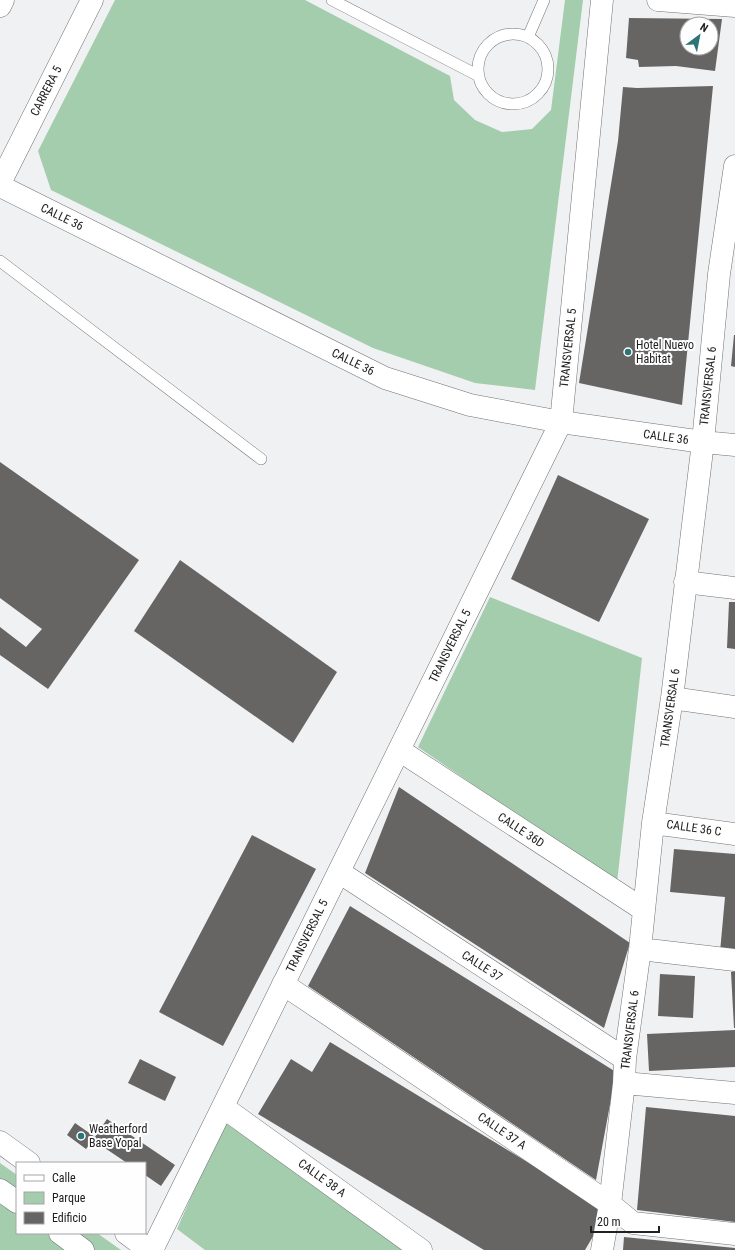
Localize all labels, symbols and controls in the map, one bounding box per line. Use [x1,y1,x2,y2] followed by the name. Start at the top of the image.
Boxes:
[679,16,719,56] north arrow
[698,21,711,35] text: N
[27,64,65,118] street label: CARRERA 5
[38,201,86,233] street label: CALLE 36
[557,308,579,388] street label: TRANSVERSAL 5
[636,338,694,366] place label: Hotel Nuevo Habitat
[329,346,377,378] street label: CALLE 36
[697,346,719,426] street label: TRANSVERSAL 6
[623,347,633,357] marker: Hotel Nuevo Habitat
[642,427,690,447] street label: CALLE 36
[426,607,474,685] street label: TRANSVERSAL 5
[658,667,682,748] street label: TRANSVERSAL 6
[495,810,547,850] street label: CALLE 36D
[666,817,723,839] street label: CALLE 36 C
[283,897,331,975] street label: TRANSVERSAL 5
[459,948,505,984] street label: CALLE 37
[618,989,642,1070] street label: TRANSVERSAL 6
[475,1110,529,1152] street label: CALLE 37 A
[89,1122,147,1150] place label: Weatherford Base Yopal
[76,1131,86,1141] marker: Weatherford Base Yopal
[295,1156,349,1200] street label: CALLE 38 A
[16,1162,146,1234] legend
[52,1171,76,1185] text: Calle
[52,1191,86,1205] text: Parque
[591,1208,659,1234] scale bar
[52,1211,87,1225] text: Edificio
[597,1215,621,1229] text: 20 m

